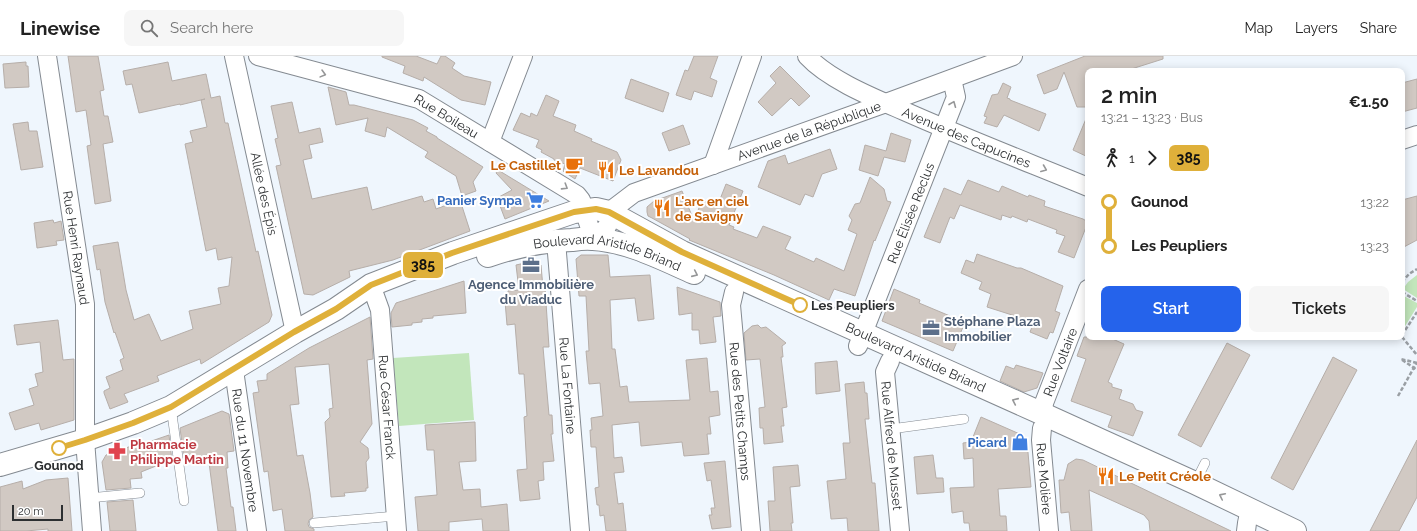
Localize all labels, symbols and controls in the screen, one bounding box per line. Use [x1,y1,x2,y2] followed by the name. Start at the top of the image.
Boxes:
[124,10,404,46] search box
[20,17,100,39] text: Linewise
[138,17,160,39] icon: search
[170,19,253,37] text: Search here
[1245,20,1273,36] text: Map
[1295,20,1338,36] text: Layers
[1360,20,1397,36] text: Share
[319,69,326,78] one-way arrow
[1101,82,1157,108] text: 2 min
[412,91,481,141] street label: Rue Boileau
[1349,93,1389,111] text: €1.50
[735,98,883,164] street label: Avenue de la République
[948,101,956,108] one-way arrow
[900,104,1033,171] street label: Avenue des Capucines
[1101,110,1203,125] text: 13:21 – 13:23 · Bus
[1101,147,1123,169] icon: walk
[1141,147,1163,169] icon: forward
[1177,150,1201,166] text: 385
[247,151,280,237] street label: Allée des Épis
[1129,151,1135,166] text: 1
[564,155,584,175] cafe icon: Le Castillet
[491,158,561,173] place label: Le Castillet
[596,160,616,180] restaurant icon: Le Lavandou
[884,161,937,266] street label: Rue Élisée Reclus
[619,163,699,178] place label: Le Lavandou
[1041,165,1048,173] one-way arrow
[561,183,568,190] one-way arrow
[60,190,92,306] street label: Rue Henri Raynaud
[525,190,545,210] supermarket icon: Panier Sympa
[437,193,523,208] place label: Panier Sympa
[1131,193,1188,211] text: Gounod
[675,194,749,224] place label: L'arc en ciel de Savigny
[1361,195,1389,210] text: 13:22
[652,198,672,218] restaurant icon: L'arc en ciel de Savigny
[532,231,683,274] street label: Boulevard Aristide Briand
[1131,237,1227,255] text: Les Peupliers
[1360,239,1389,254] text: 13:23
[400,252,446,278] line badge: 385
[521,255,541,275] office icon: Agence Immobilière du Viaduc
[411,257,435,273] text: 385
[691,269,699,277] one-way arrow
[468,277,594,307] place label: Agence Immobilière du Viaduc
[1101,286,1241,332] button: Start
[1249,286,1389,332] button: Tickets
[792,297,808,313] marker: Les Peupliers
[811,298,895,313] place label: Les Peupliers
[944,314,1041,344] place label: Stéphane Plaza Immobilier
[921,318,941,338] office icon: Stéphane Plaza Immobilier
[843,319,988,395] street label: Boulevard Aristide Briand
[1040,325,1080,399] street label: Rue Voltaire
[556,337,579,435] street label: Rue La Fontaine
[726,341,754,481] street label: Rue des Petits Champs
[375,354,398,460] street label: Rue César Franck
[878,380,905,511] street label: Rue Alfred de Musset
[229,388,261,513] street label: Rue du 11 Novembre
[1011,398,1019,406] one-way arrow
[1010,432,1030,452] shop icon: Picard
[967,435,1007,450] place label: Picard
[130,437,224,467] place label: Pharmacie Philippe Martin
[51,440,67,456] marker: Gounod
[107,441,127,461] pharmacy icon: Pharmacie Philippe Martin
[1033,442,1055,516] street label: Rue Molière
[34,458,84,473] place label: Gounod
[1096,466,1116,486] restaurant icon: Le Petit Créole
[1119,469,1211,484] place label: Le Petit Créole
[1219,493,1226,501] one-way arrow
[12,503,63,522] scale bar
[18,505,43,518] text: 20 m

